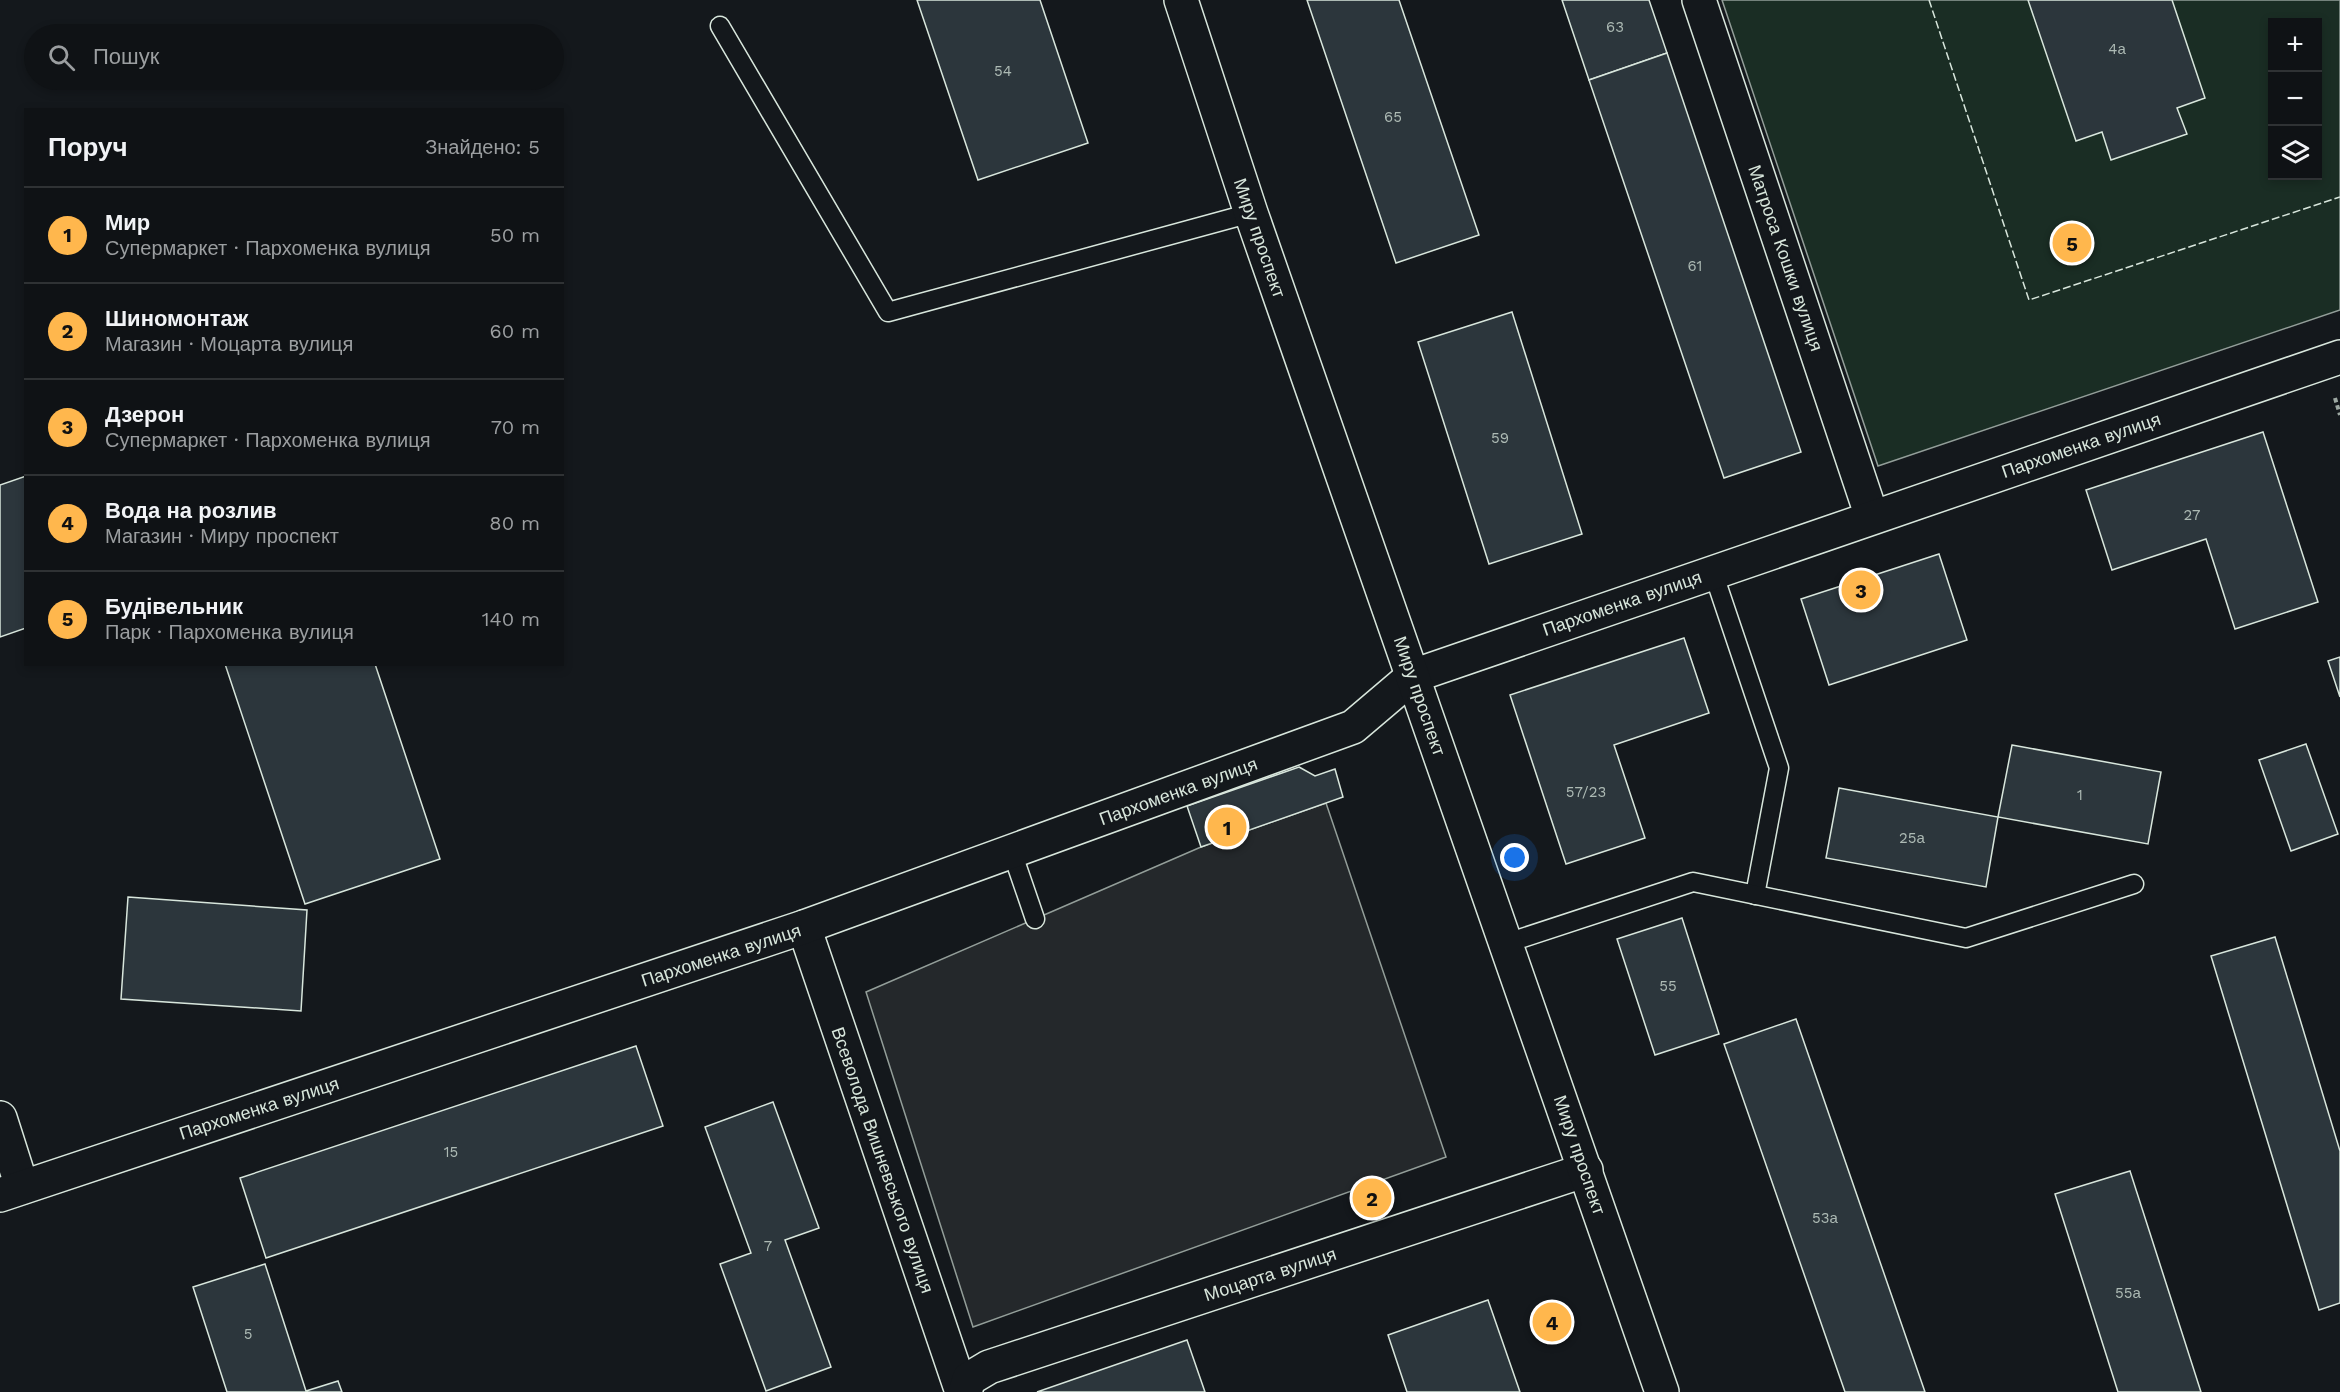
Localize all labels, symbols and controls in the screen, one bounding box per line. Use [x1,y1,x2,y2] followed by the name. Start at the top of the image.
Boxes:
[1606,18,1624,36] house number: 63
[2268,18,2322,180] map controls
[2268,18,2322,72] button: +
[24,24,564,90] search box
[2108,40,2126,58] house number: 4а
[45,41,78,74] icon: search
[93,44,159,69] text: Пошук
[994,62,1012,80] house number: 54
[2268,72,2322,126] button: −
[1384,108,1402,126] house number: 65
[2268,126,2322,180] button: layers
[48,132,128,162] text: Поруч
[425,135,540,159] text: Знайдено: 5
[1744,162,1828,354] street label: Матроса Кошки вулиця
[1230,176,1290,300] street label: Миру проспект
[105,210,150,235] text: Мир
[2052,220,2092,266] pin: 5
[63,223,72,247] text: 1
[490,223,540,247] text: 50 m
[105,236,431,260] text: Супермаркет · Пархоменка вулиця
[1688,257,1702,275] house number: 61
[105,306,248,331] text: Шиномонтаж
[62,319,73,343] text: 2
[490,319,540,343] text: 60 m
[105,332,353,356] text: Магазин · Моцарта вулиця
[105,402,184,427] text: Дзерон
[1999,408,2163,482] street label: Пархоменка вулиця
[62,415,73,439] text: 3
[491,415,540,439] text: 70 m
[105,428,431,452] text: Супермаркет · Пархоменка вулиця
[1491,429,1509,447] house number: 59
[105,498,277,523] text: Вода на розлив
[2184,506,2200,524] house number: 27
[61,511,74,535] text: 4
[489,511,540,535] text: 80 m
[105,524,339,548] text: Магазин · Миру проспект
[1540,566,1704,640] street label: Пархоменка вулиця
[1842,568,1880,612] pin: 3
[105,594,243,619] text: Будівельник
[62,607,73,631] text: 5
[482,607,540,631] text: 140 m
[105,620,354,644] text: Парк · Пархоменка вулиця
[1390,634,1450,758] street label: Миру проспект
[1096,753,1260,829] street label: Пархоменка вулиця
[1566,783,1606,801] house number: 57/23
[2077,786,2083,804] house number: 1
[1208,804,1246,850] pin: 1
[1899,829,1926,847] house number: 25а
[1500,843,1529,872] your location
[638,919,804,991] street label: Пархоменка вулиця
[1659,977,1677,995] house number: 55
[828,1024,938,1296] street label: Всеволода Вишневського вулиця
[176,1072,342,1144] street label: Пархоменка вулиця
[1550,1093,1610,1217] street label: Миру проспект
[444,1143,458,1161] house number: 15
[1352,1176,1392,1220] pin: 2
[1812,1209,1839,1227] house number: 53а
[764,1237,772,1255] house number: 7
[1201,1243,1339,1305] street label: Моцарта вулиця
[2115,1284,2142,1302] house number: 55а
[1532,1300,1572,1344] pin: 4
[244,1325,252,1343] house number: 5

